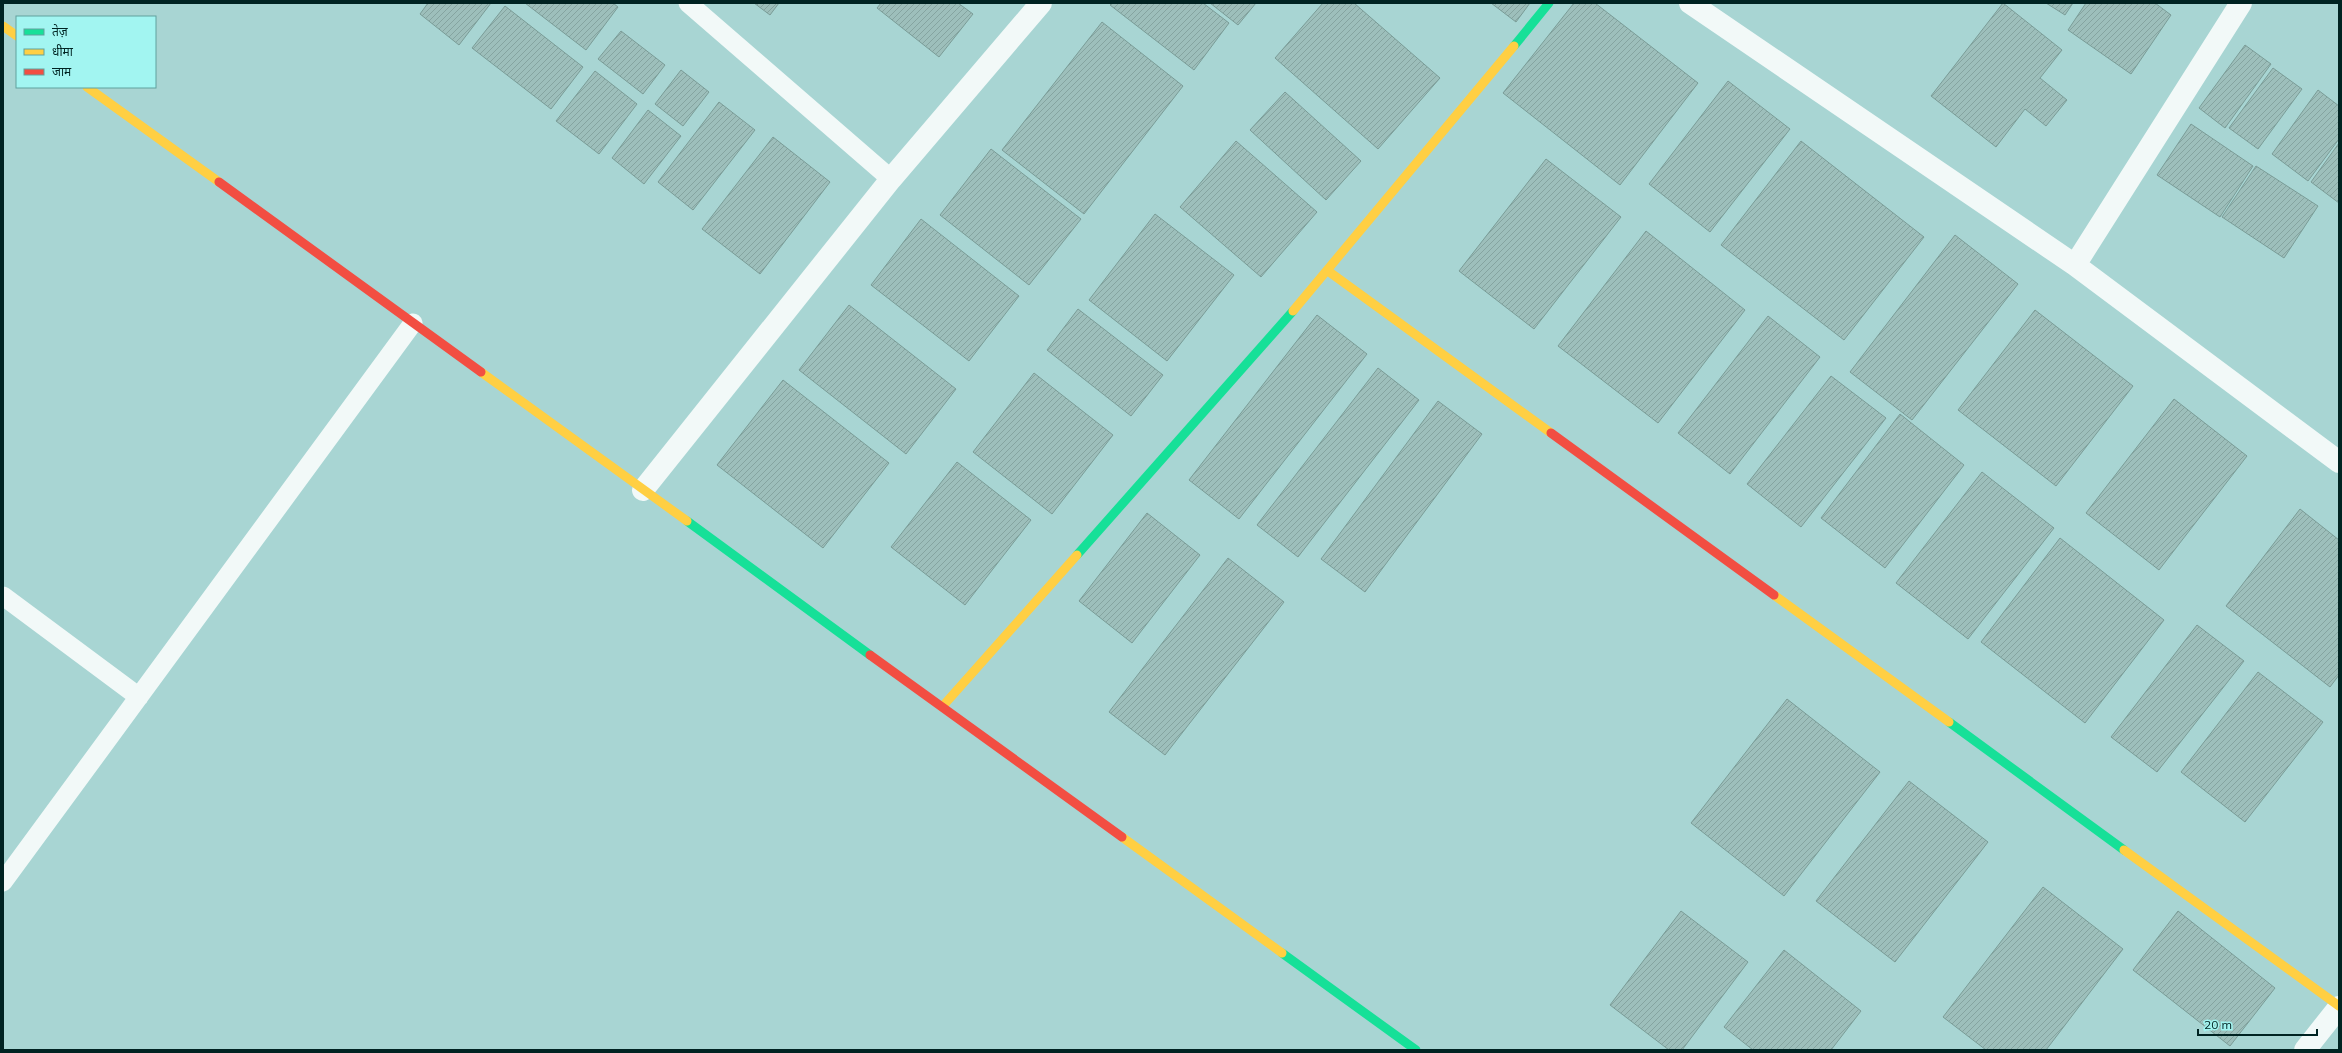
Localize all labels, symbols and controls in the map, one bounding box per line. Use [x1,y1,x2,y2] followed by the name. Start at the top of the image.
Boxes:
[16,16,156,88] legend
[52,24,69,39] text: तेज़
[52,44,74,59] text: धीमा
[52,64,72,79] text: जाम
[2198,1011,2317,1037] scale bar
[2204,1017,2232,1032] text: 20 m

